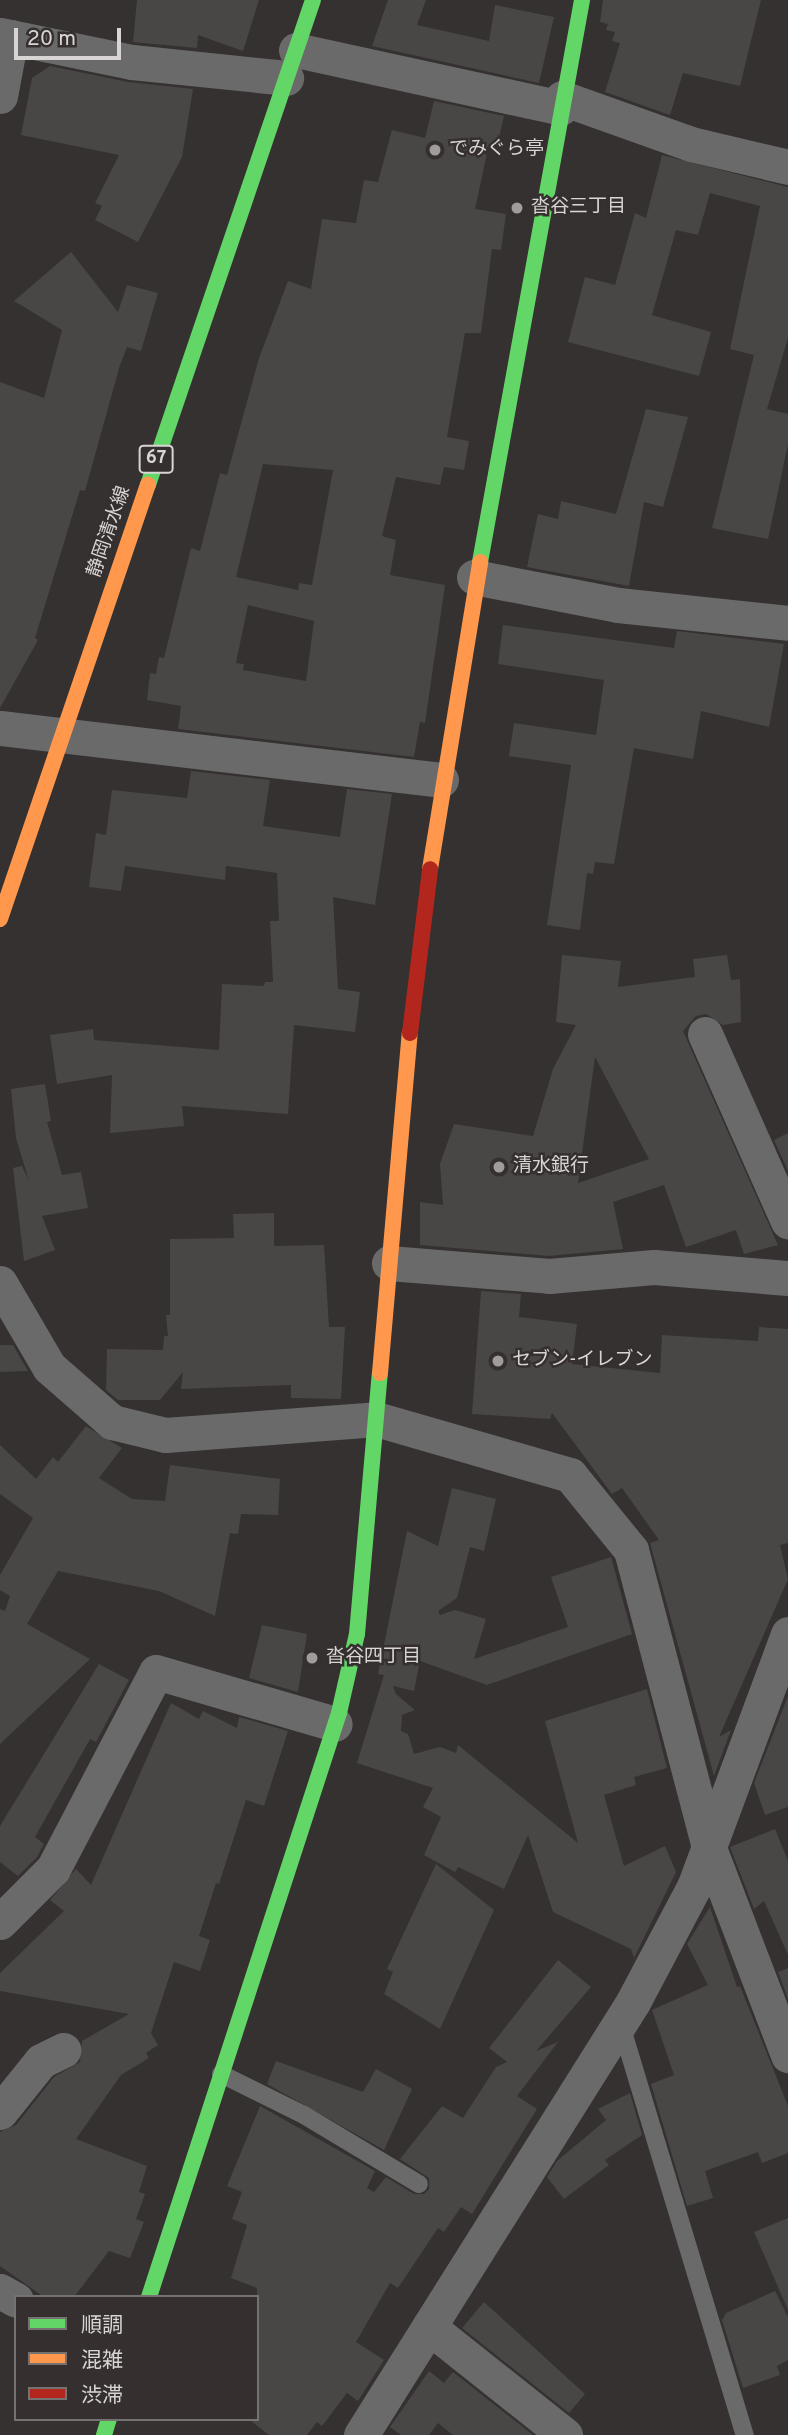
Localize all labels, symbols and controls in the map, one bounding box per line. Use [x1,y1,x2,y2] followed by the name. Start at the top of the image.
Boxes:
[18,14,124,58] scale bar
[27,26,76,53] text: 20 m
[449,139,544,161] place label: でみぐら亭
[427,142,443,158] marker: でみぐら亭
[531,197,626,219] place label: 沓谷三丁目
[509,200,525,216] marker: 沓谷三丁目
[138,444,174,474] road number: 67
[84,483,136,581] street label: 静岡清水線
[513,1156,589,1178] place label: 清水銀行
[491,1159,507,1175] marker: 清水銀行
[512,1350,653,1372] place label: セブン-イレブン
[490,1353,506,1369] marker: セブン-イレブン
[326,1647,421,1669] place label: 沓谷四丁目
[304,1650,320,1666] marker: 沓谷四丁目
[14,2295,259,2421] legend
[81,2313,123,2340] text: 順調
[81,2348,123,2375] text: 混雑
[81,2383,123,2410] text: 渋滞

